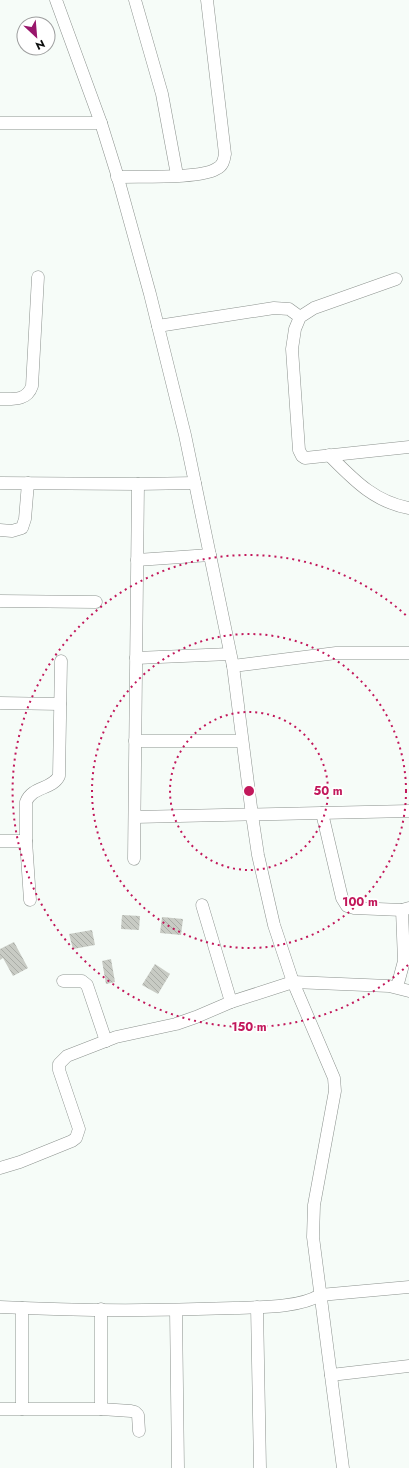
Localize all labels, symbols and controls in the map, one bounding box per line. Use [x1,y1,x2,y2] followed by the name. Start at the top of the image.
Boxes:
[16,16,56,56] north arrow
[33,36,48,54] text: N
[313,782,343,800] text: 50 m
[242,784,256,798] centre of rings
[342,893,378,911] text: 100 m
[231,1018,267,1036] text: 150 m

